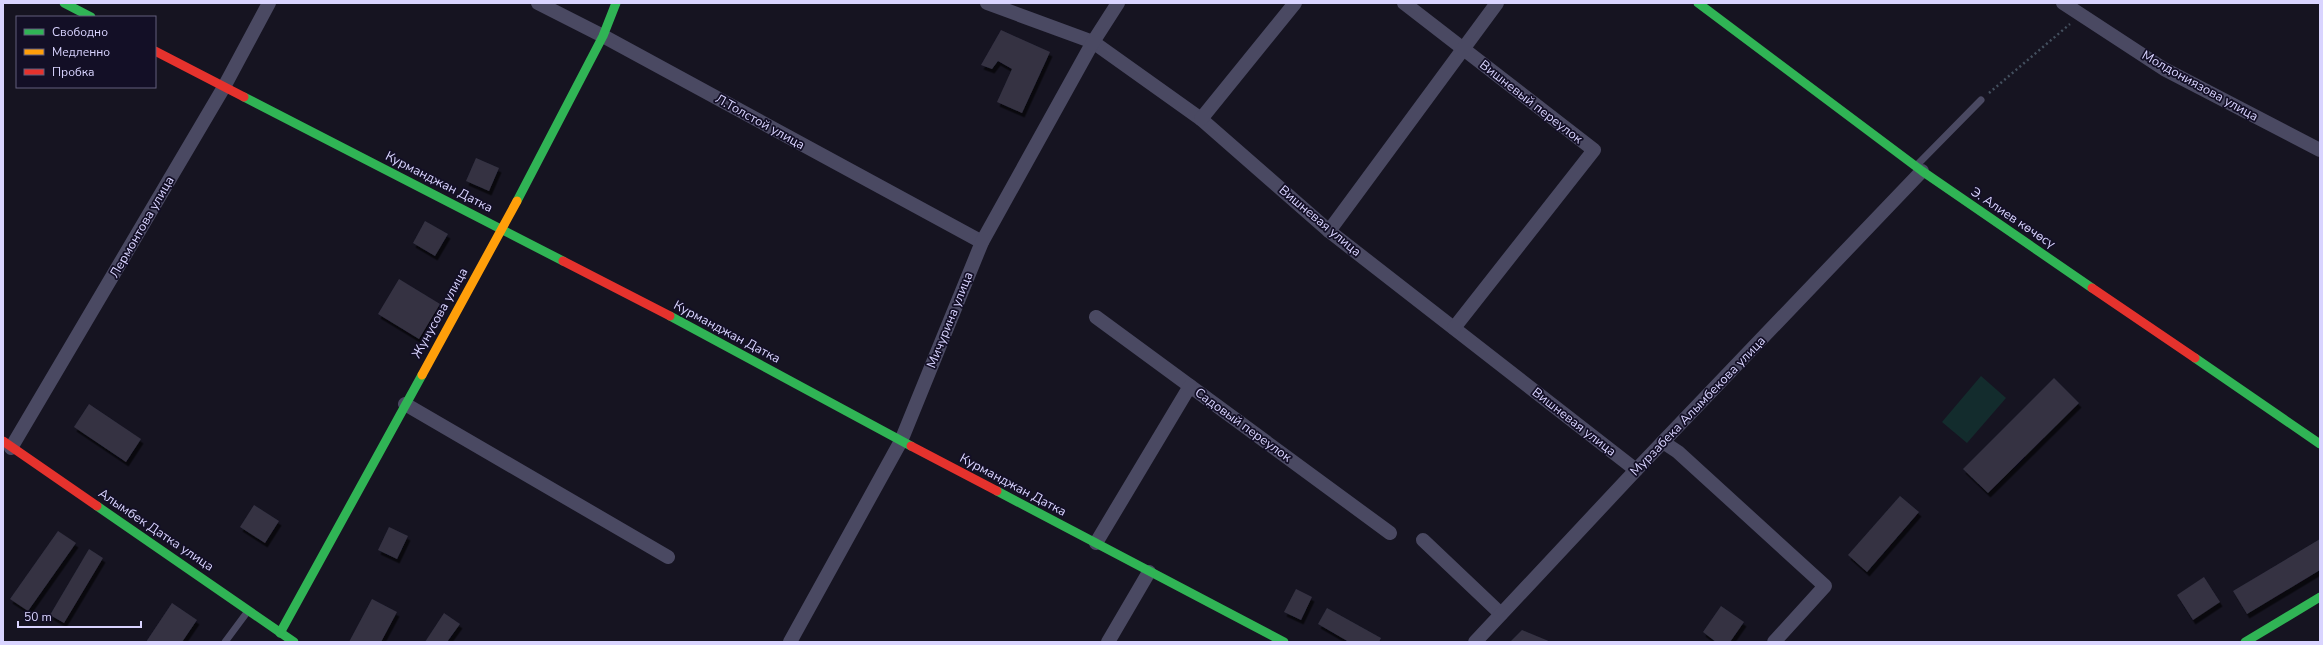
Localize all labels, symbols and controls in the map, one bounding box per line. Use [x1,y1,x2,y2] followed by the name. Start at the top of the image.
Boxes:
[16,16,156,88] legend
[52,24,108,40] text: Свободно
[52,44,110,60] text: Медленно
[2139,46,2261,126] street label: Молдониязова улица
[1476,56,1586,148] street label: Вишневый переулок
[52,64,95,80] text: Пробка
[712,90,808,154] street label: Л.Толстой улица
[382,147,496,217] street label: Курманджан Датка
[106,173,178,281] street label: Лермонтова улица
[1275,181,1365,261] street label: Вишневая улица
[1967,183,2059,253] street label: Э. Алиев көчөсү
[408,265,472,361] street label: Жунусова улица
[923,269,977,371] street label: Мичурина улица
[671,296,783,368] street label: Курманджан Датка
[1626,332,1770,480] street label: Мурзабека Алымбекова улица
[1528,383,1620,461] street label: Вишневая улица
[1191,384,1295,466] street label: Садовый переулок
[957,449,1069,521] street label: Курманджан Датка
[95,485,217,575] street label: Алымбек Датка улица
[18,603,141,629] scale bar
[24,609,52,625] text: 50 m

